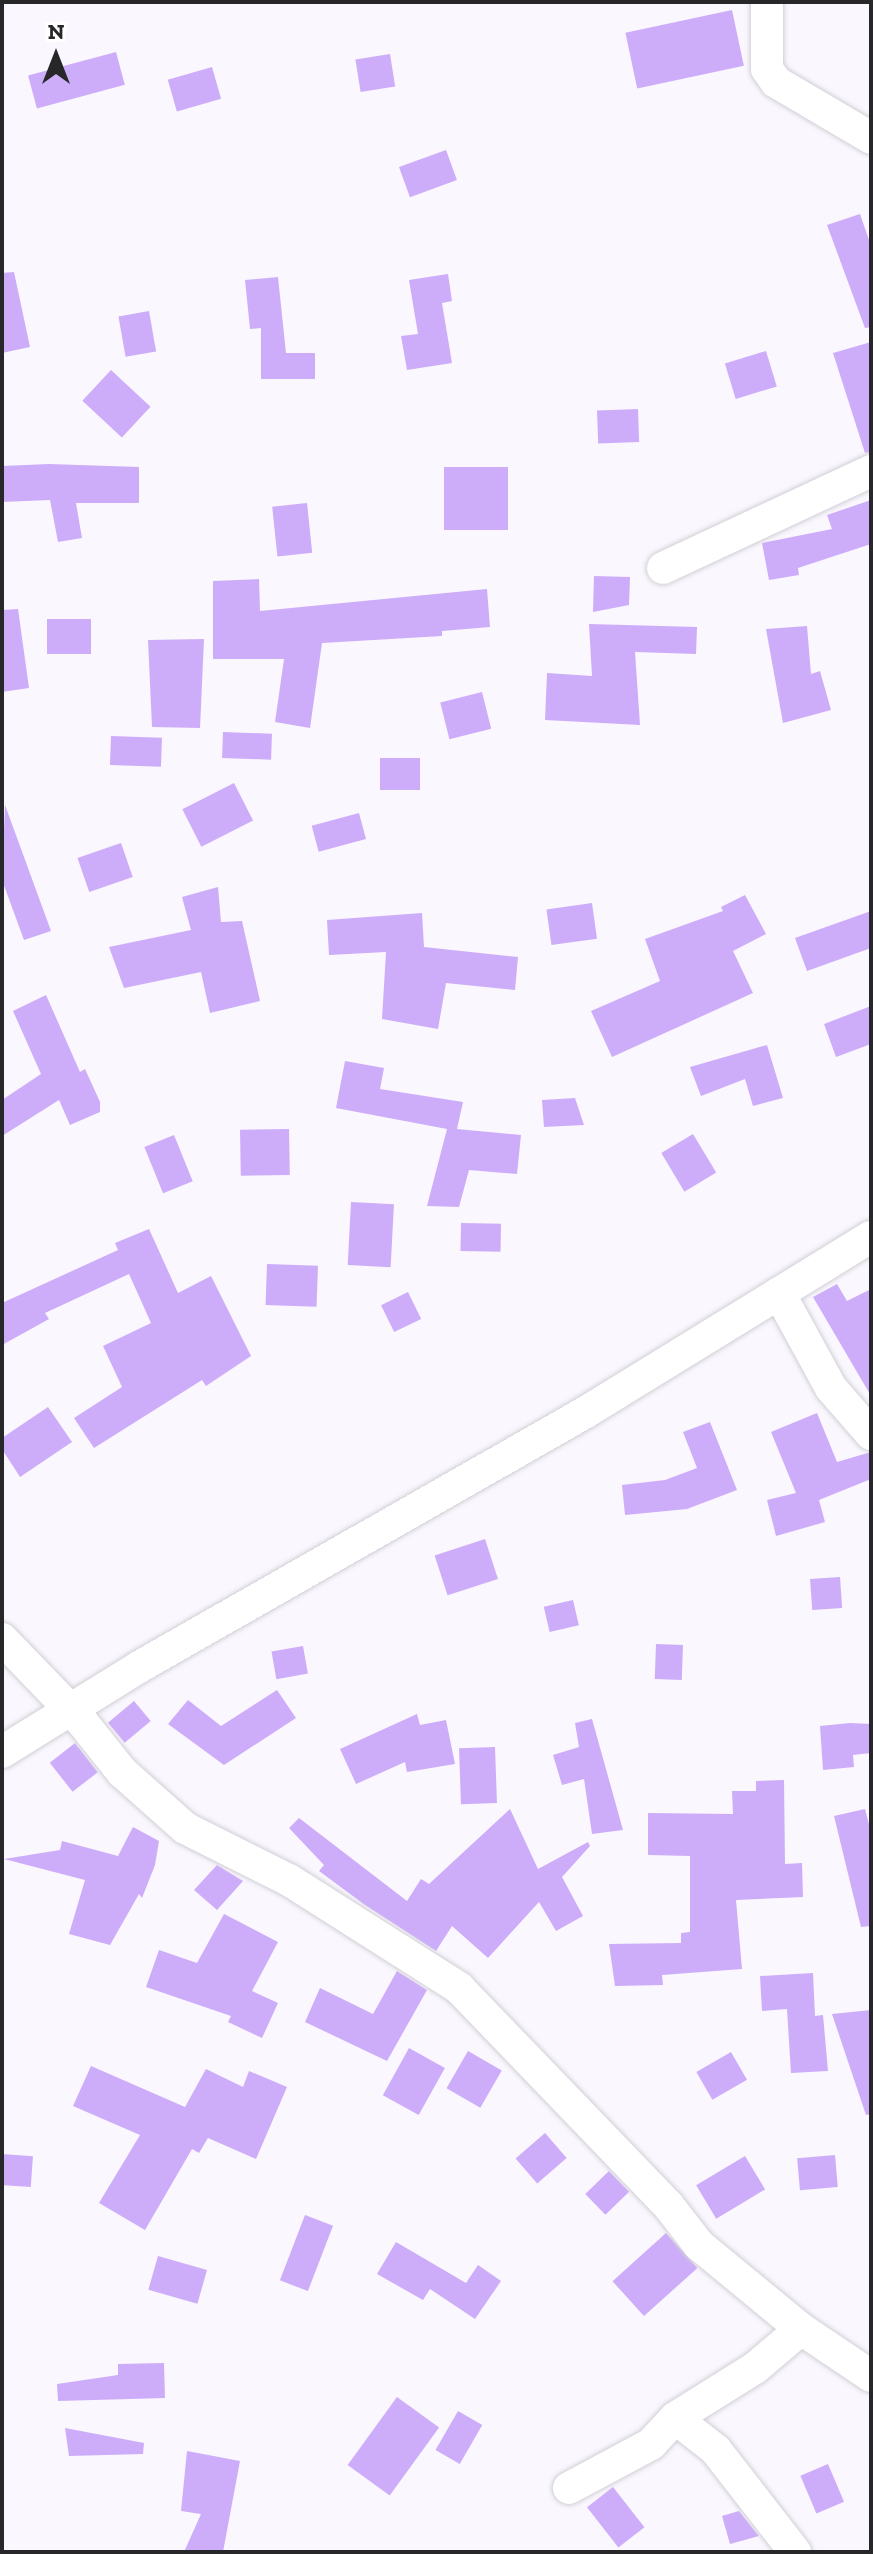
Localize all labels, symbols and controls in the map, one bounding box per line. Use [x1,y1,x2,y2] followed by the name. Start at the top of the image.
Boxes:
[16,16,96,96] north arrow
[48,18,64,45] text: N

